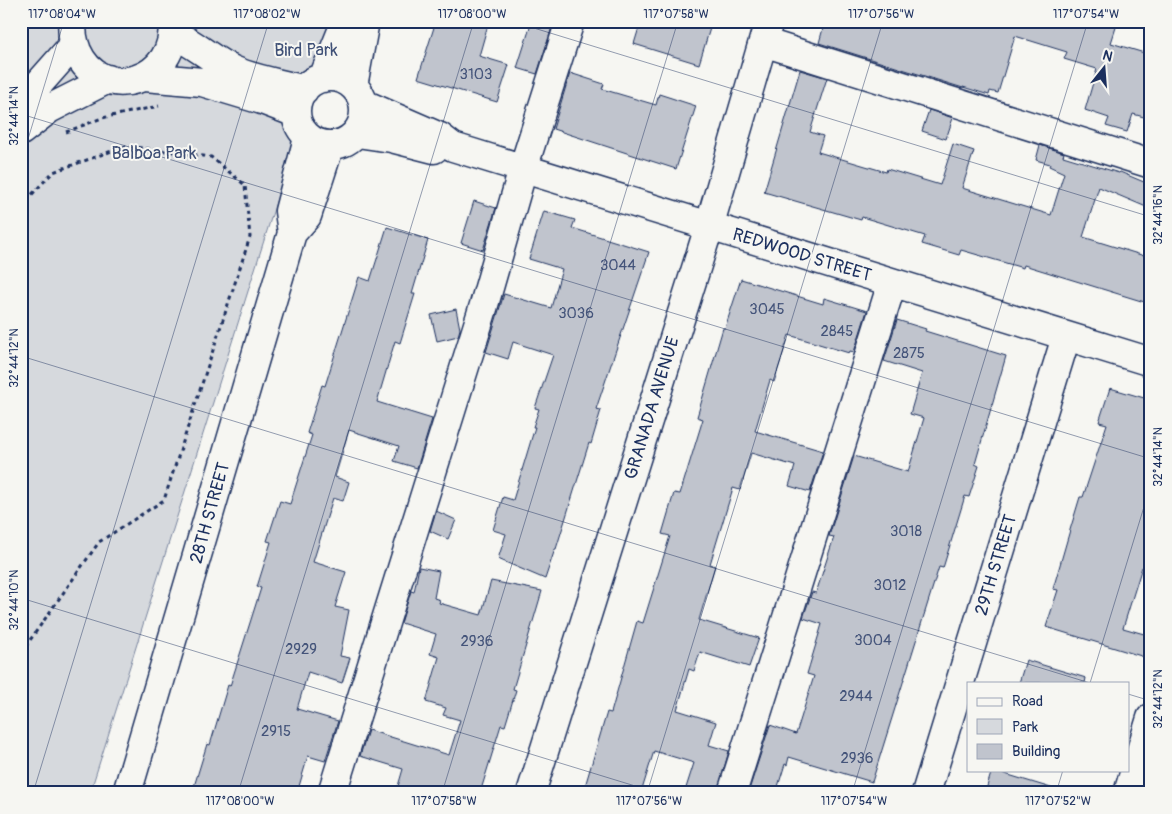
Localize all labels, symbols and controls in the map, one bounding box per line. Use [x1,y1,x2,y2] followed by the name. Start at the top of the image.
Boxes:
[28,7,96,22] text: 117°08'04"W
[233,7,301,22] text: 117°08'02"W
[437,7,507,22] text: 117°08'00"W
[643,7,709,22] text: 117°07'58"W
[848,7,914,22] text: 117°07'56"W
[1053,7,1119,22] text: 117°07'54"W
[274,39,338,62] park label: Bird Park
[1080,42,1130,92] north arrow
[1101,47,1115,66] text: N
[460,65,492,84] house number: 3103
[7,86,22,146] text: 32°44'14"N
[111,142,197,165] park label: Balboa Park
[1151,185,1166,245] text: 32°44'16"N
[730,223,874,287] street label: REDWOOD STREET
[600,256,636,275] house number: 3044
[749,300,785,319] house number: 3045
[558,304,594,323] house number: 3036
[821,322,853,341] house number: 2845
[7,328,22,388] text: 32°44'12"N
[619,334,685,482] street label: GRANADA AVENUE
[893,344,925,363] house number: 2875
[1151,427,1166,487] text: 32°44'14"N
[185,460,235,566] street label: 28TH STREET
[970,512,1022,618] street label: 29TH STREET
[890,522,922,541] house number: 3018
[7,570,22,630] text: 32°44'10"N
[874,576,906,595] house number: 3012
[854,631,892,650] house number: 3004
[460,632,494,651] house number: 2936
[285,640,317,659] house number: 2929
[1151,669,1166,729] text: 32°44'12"N
[967,682,1130,772] legend
[839,687,873,706] house number: 2944
[1012,692,1043,711] text: Road
[1012,718,1039,737] text: Park
[261,722,291,741] house number: 2915
[1012,742,1060,761] text: Building
[840,749,874,768] house number: 2936
[205,794,275,809] text: 117°08'00"W
[411,794,477,809] text: 117°07'58"W
[616,794,682,809] text: 117°07'56"W
[821,794,887,809] text: 117°07'54"W
[1025,794,1091,809] text: 117°07'52"W

